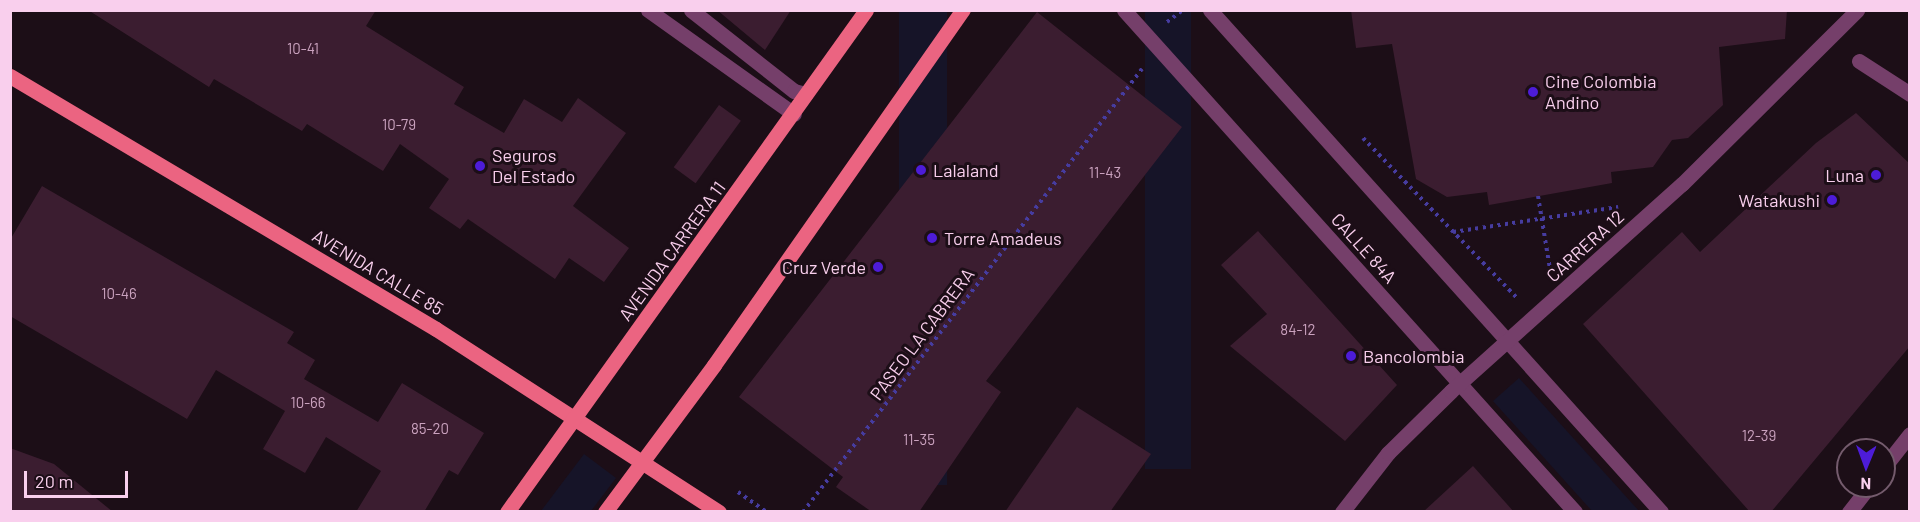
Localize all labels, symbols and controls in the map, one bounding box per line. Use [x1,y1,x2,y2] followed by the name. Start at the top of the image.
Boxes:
[287,40,319,58] house number: 10-41
[1545,71,1656,113] place label: Cine Colombia Andino
[1526,85,1540,99] marker: Cine Colombia Andino
[382,116,416,134] house number: 10-79
[492,145,575,188] place label: Seguros Del Estado
[473,159,487,173] marker: Seguros Del Estado
[933,159,999,181] place label: Lalaland
[914,163,928,177] marker: Lalaland
[1089,164,1121,182] house number: 11-43
[1825,164,1864,186] place label: Luna
[1869,168,1883,182] marker: Luna
[614,177,730,325] street label: AVENIDA CARRERA 11
[1739,189,1820,211] place label: Watakushi
[1825,193,1839,207] marker: Watakushi
[1542,206,1628,286] street label: CARRERA 12
[1327,208,1401,288] street label: CALLE 84A
[309,224,447,320] street label: AVENIDA CALLE 85
[944,227,1062,249] place label: Torre Amadeus
[925,231,939,245] marker: Torre Amadeus
[782,256,866,278] place label: Cruz Verde
[871,260,885,274] marker: Cruz Verde
[865,264,979,404] street label: PASEO LA CABRERA
[101,285,137,303] house number: 10-46
[1280,321,1316,339] house number: 84-12
[1363,345,1465,367] place label: Bancolombia
[1344,349,1358,363] marker: Bancolombia
[290,394,326,412] house number: 10-66
[411,420,449,438] house number: 85-20
[1742,427,1776,445] house number: 12-39
[903,431,935,449] house number: 11-35
[1836,438,1896,498] north arrow
[27,459,130,497] scale bar
[35,470,73,492] text: 20 m
[1860,475,1871,494] text: N

